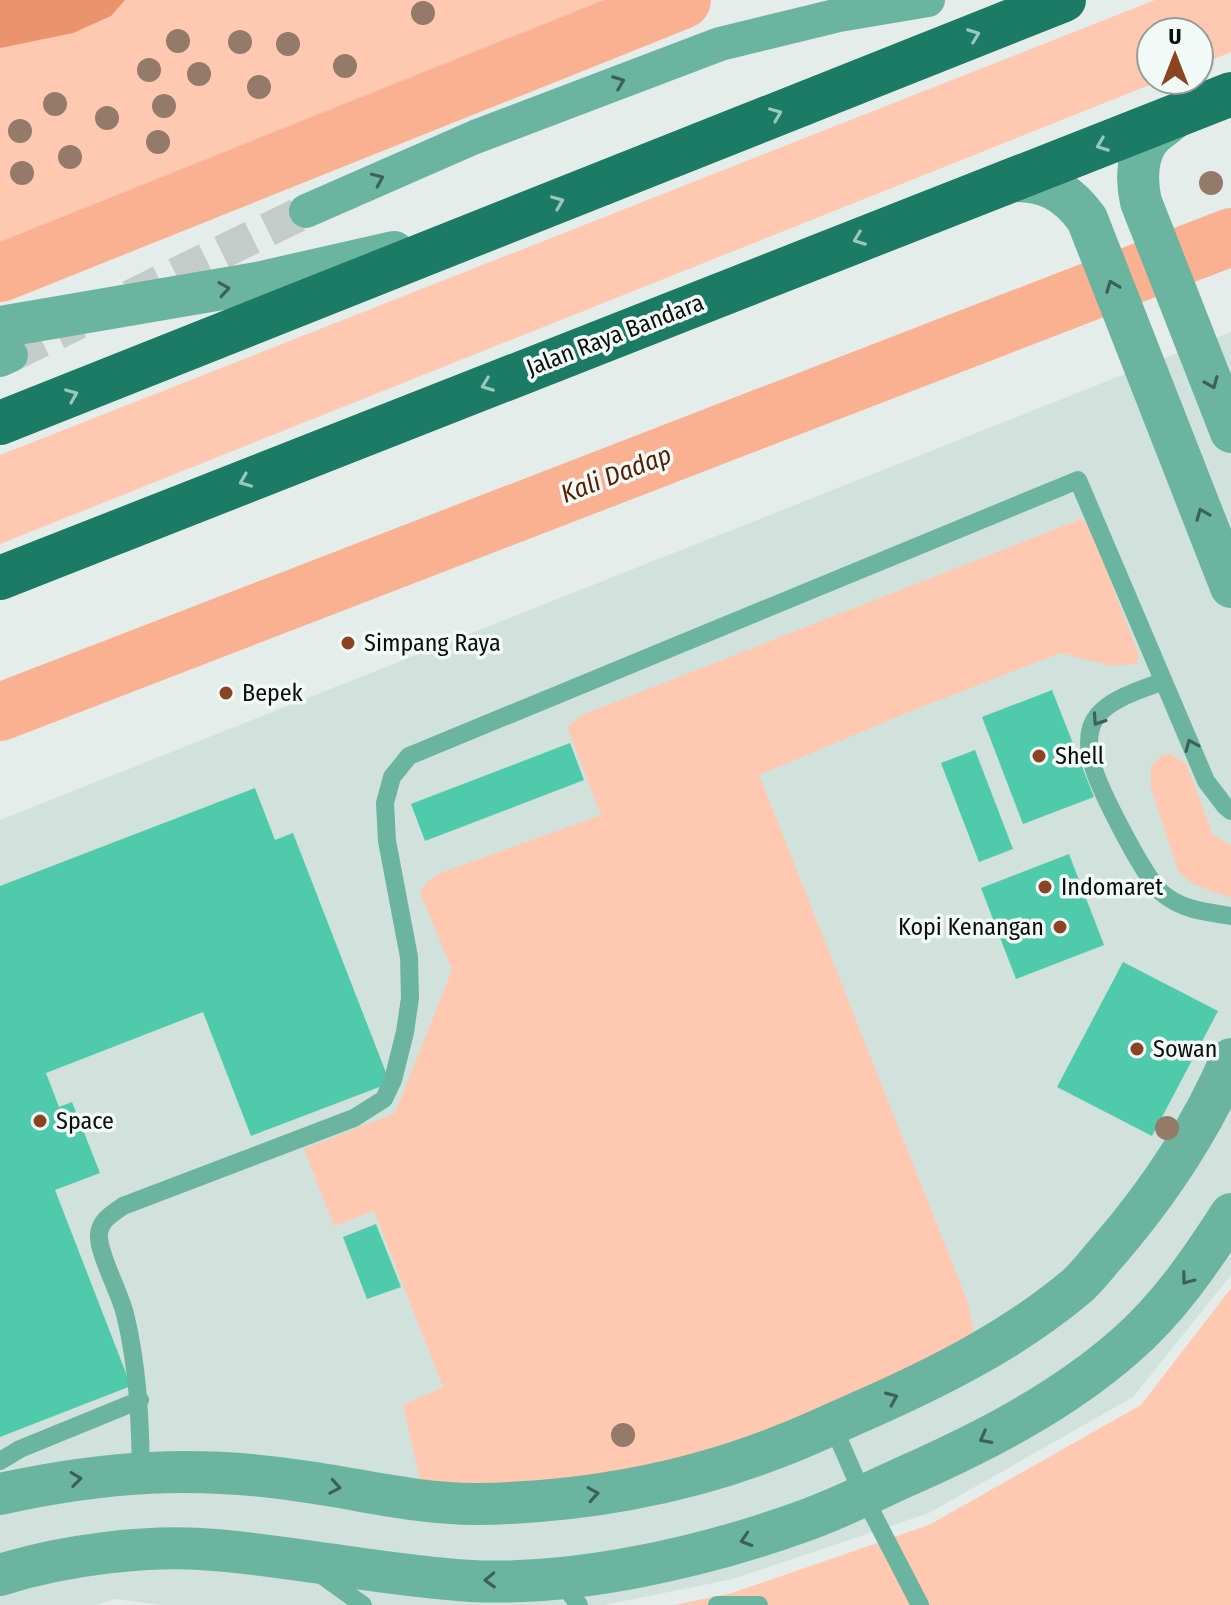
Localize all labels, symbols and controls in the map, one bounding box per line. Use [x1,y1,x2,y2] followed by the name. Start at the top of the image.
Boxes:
[1135,16,1215,96] north arrow
[1169,23,1181,50] text: U
[966,28,980,45] one-way arrow
[611,75,625,92] one-way arrow
[767,108,782,124] one-way arrow
[1096,135,1110,152] one-way arrow
[370,173,384,189] one-way arrow
[550,195,564,212] one-way arrow
[853,229,867,246] one-way arrow
[1105,280,1122,294] one-way arrow
[217,281,231,298] one-way arrow
[522,288,708,382] street label: Jalan Raya Bandara
[481,375,495,392] one-way arrow
[1202,375,1219,389] one-way arrow
[64,388,78,404] one-way arrow
[556,439,676,510] water label: Kali Dadap
[239,471,253,488] one-way arrow
[1196,508,1212,522] one-way arrow
[364,629,501,657] place label: Simpang Raya
[339,634,357,652] marker: Simpang Raya
[242,679,304,707] place label: Bepek
[217,684,235,702] marker: Bepek
[1093,711,1108,725] one-way arrow
[1184,739,1200,753] one-way arrow
[1055,742,1104,770] place label: Shell
[1030,747,1048,765] marker: Shell
[1061,873,1163,901] place label: Indomaret
[1036,878,1054,896] marker: Indomaret
[898,913,1044,941] place label: Kopi Kenangan
[1051,918,1069,936] marker: Kopi Kenangan
[1153,1035,1217,1063] place label: Sowan
[1128,1040,1146,1058] marker: Sowan
[56,1107,114,1135] place label: Space
[31,1112,49,1130] marker: Space
[1182,1270,1197,1284] one-way arrow
[884,1391,899,1407] one-way arrow
[979,1429,993,1444] one-way arrow
[70,1470,83,1487] one-way arrow
[328,1477,342,1494] one-way arrow
[586,1486,600,1503] one-way arrow
[740,1531,753,1547] one-way arrow
[483,1572,496,1589] one-way arrow

